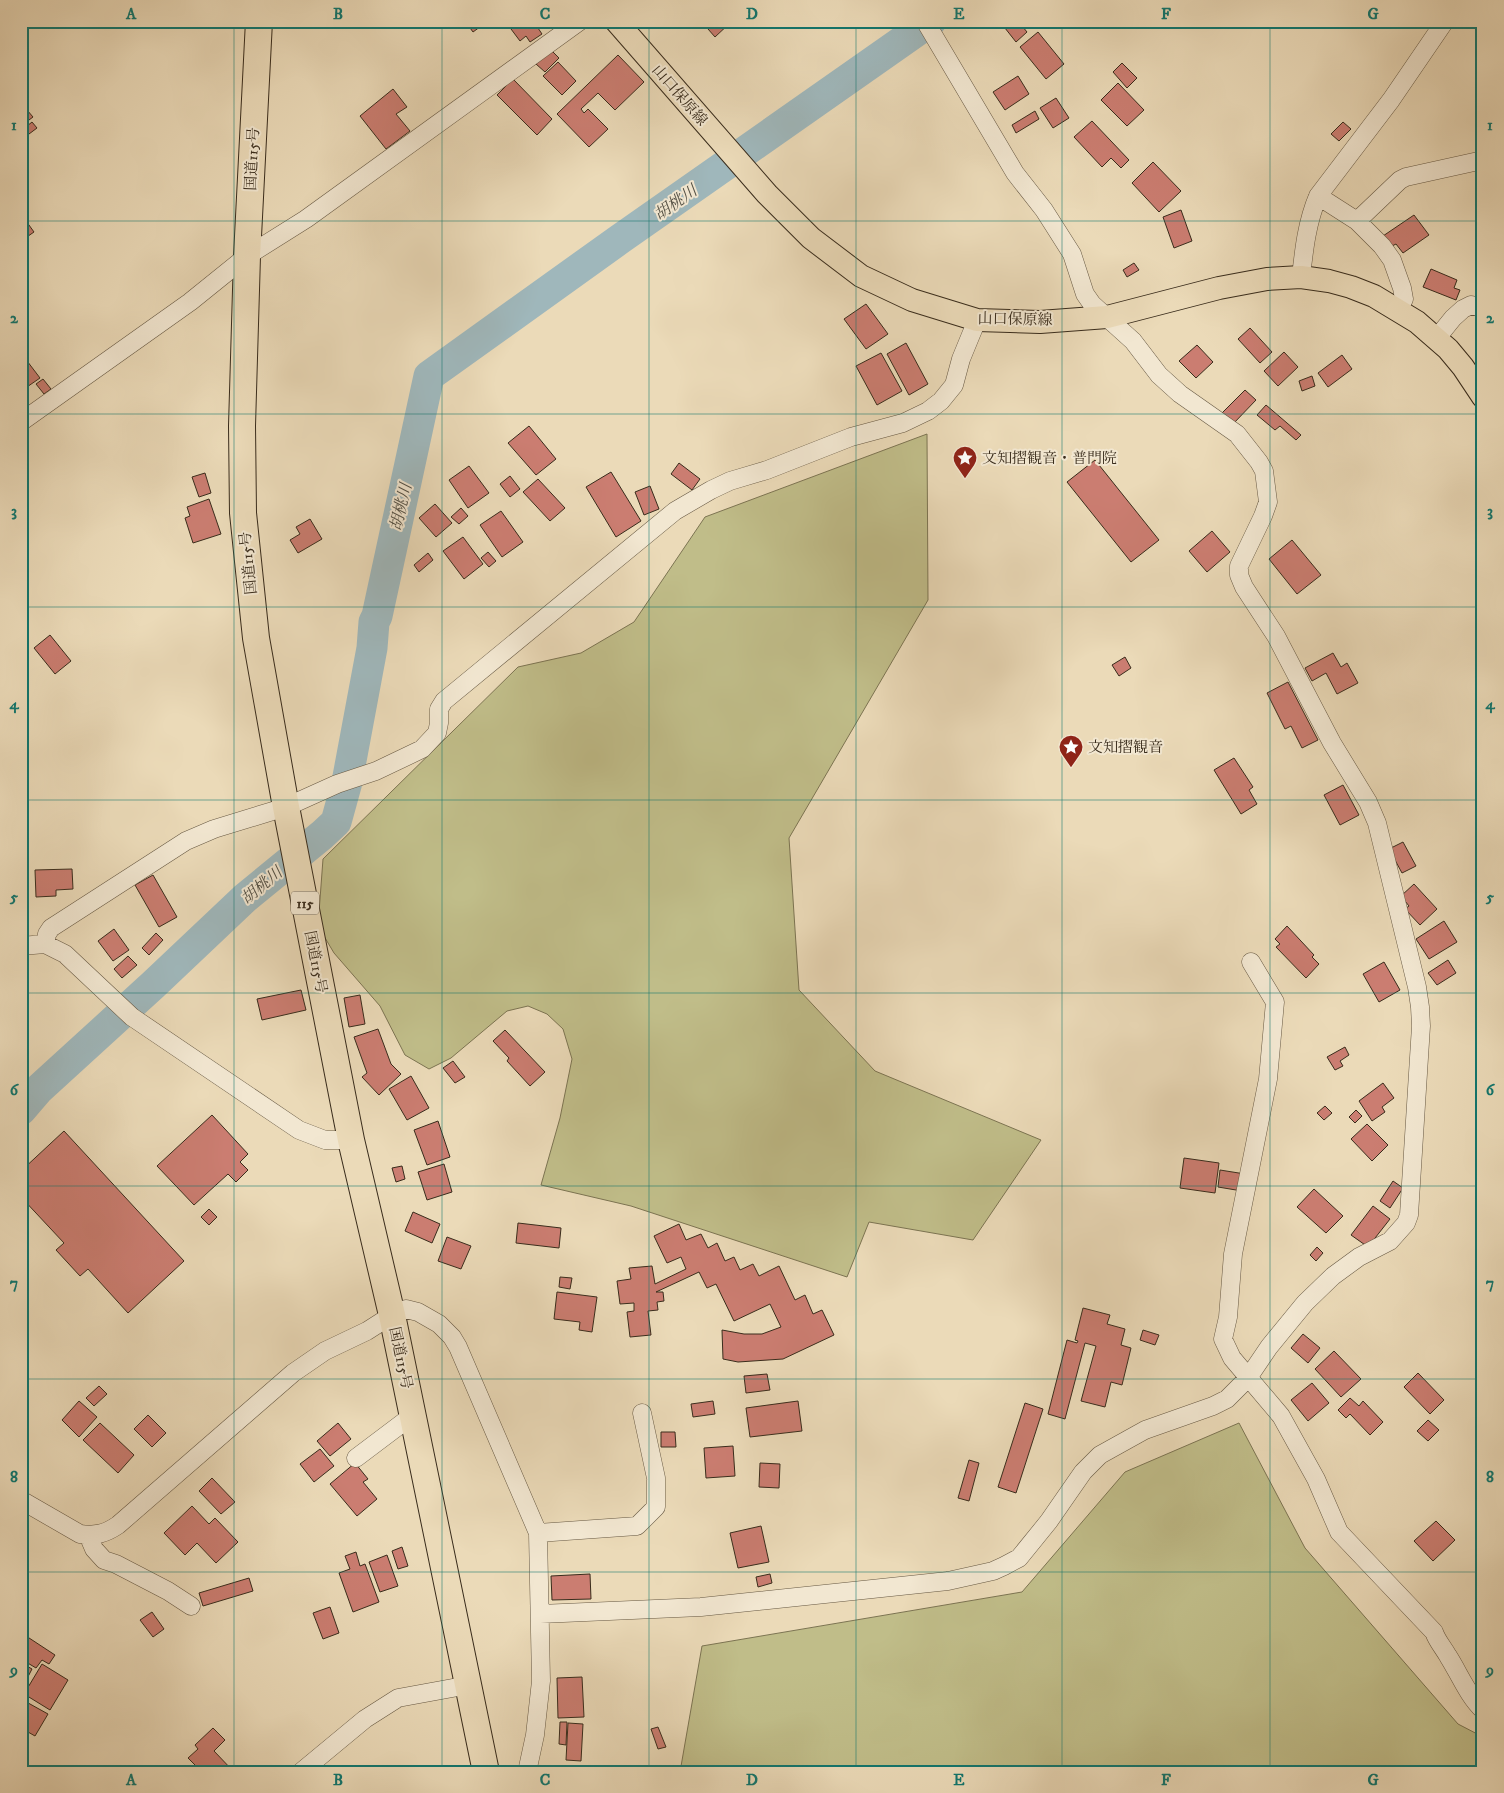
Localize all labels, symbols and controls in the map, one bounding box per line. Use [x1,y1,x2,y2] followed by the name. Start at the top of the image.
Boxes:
[125,4,137,24] text: A
[333,4,343,24] text: B
[540,4,550,24] text: C
[746,4,758,24] text: D
[953,4,965,24] text: E
[1161,4,1171,24] text: F
[1367,4,1379,24] text: G
[648,61,711,130] street label: 山口保原線
[11,115,17,135] text: 1
[1487,115,1493,135] text: 1
[241,127,264,191] street label: 国道115号
[650,180,703,225] water label: 胡桃川
[10,308,19,328] text: 2
[1486,308,1495,328] text: 2
[977,309,1053,330] street label: 山口保原線
[952,445,978,479] place icon: 文知摺観音・普門院
[982,449,1117,468] place label: 文知摺観音・普門院
[386,480,417,533] water label: 胡桃川
[11,501,17,521] text: 3
[1487,501,1493,521] text: 3
[236,530,261,595] street label: 国道115号
[8,694,19,714] text: 4
[1484,694,1495,714] text: 4
[1058,734,1084,768] place icon: 文知摺観音
[1088,738,1163,757] place label: 文知摺観音
[237,861,288,909] water label: 胡桃川
[9,887,18,907] text: 5
[1485,887,1494,907] text: 5
[291,891,319,914] road number: 115
[300,929,331,995] street label: 国道115号
[10,1080,20,1100] text: 6
[1486,1080,1496,1100] text: 6
[10,1273,18,1293] text: 7
[1486,1273,1494,1293] text: 7
[385,1325,416,1391] street label: 国道115号
[10,1467,18,1487] text: 8
[1486,1467,1494,1487] text: 8
[9,1660,18,1680] text: 9
[1485,1660,1494,1680] text: 9
[125,1770,137,1790] text: A
[333,1770,343,1790] text: B
[540,1770,550,1790] text: C
[746,1770,758,1790] text: D
[953,1770,965,1790] text: E
[1161,1770,1171,1790] text: F
[1367,1770,1379,1790] text: G

